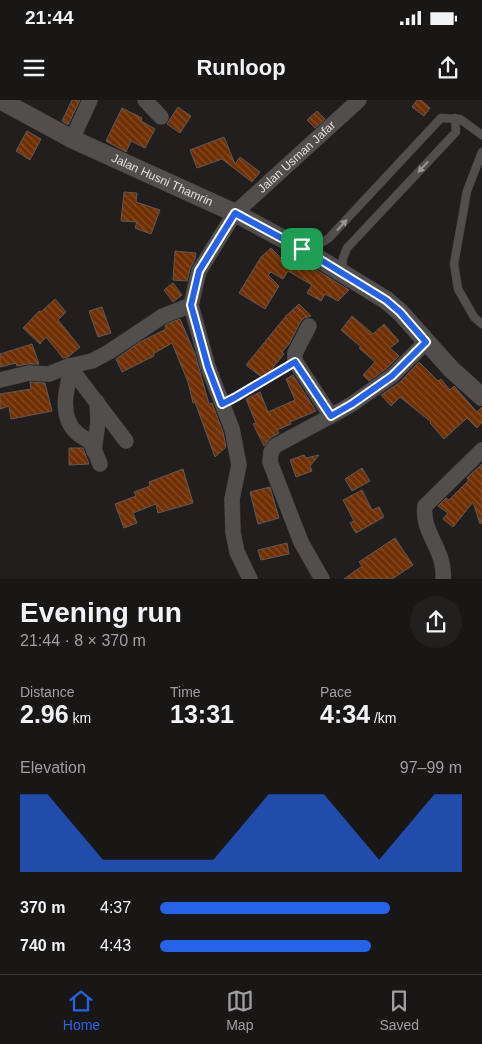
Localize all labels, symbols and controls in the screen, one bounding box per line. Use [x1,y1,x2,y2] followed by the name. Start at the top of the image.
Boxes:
[25,7,74,28] text: 21:44
[20,54,48,82] icon: menu
[434,54,462,82] icon: share
[196,55,286,80] text: Runloop
[255,118,338,196] street label: Jalan Usman Jafar
[109,151,215,209] street label: Jalan Husni Thamrin
[417,161,429,173] one-way arrow
[336,219,348,231] one-way arrow
[281,228,323,270] pin
[288,235,316,263] icon: arrive
[410,596,462,648] button: share
[20,597,182,628] text: Evening run
[20,632,146,649] text: 21:44 · 8 × 370 m
[20,684,74,700] text: Distance
[170,684,201,700] text: Time
[320,684,352,700] text: Pace
[20,700,69,728] text: 2.96
[170,700,234,728] text: 13:31
[320,700,370,728] text: 4:34
[69,710,91,726] text: km
[370,710,397,726] text: /km
[20,759,86,776] text: Elevation
[400,759,462,776] text: 97–99 m
[20,899,65,916] text: 370 m
[100,899,131,916] text: 4:37
[20,937,65,954] text: 740 m
[100,937,131,954] text: 4:43
[63,987,100,1033] tab: Home
[226,987,254,1033] tab: Map
[379,987,419,1033] tab: Saved

